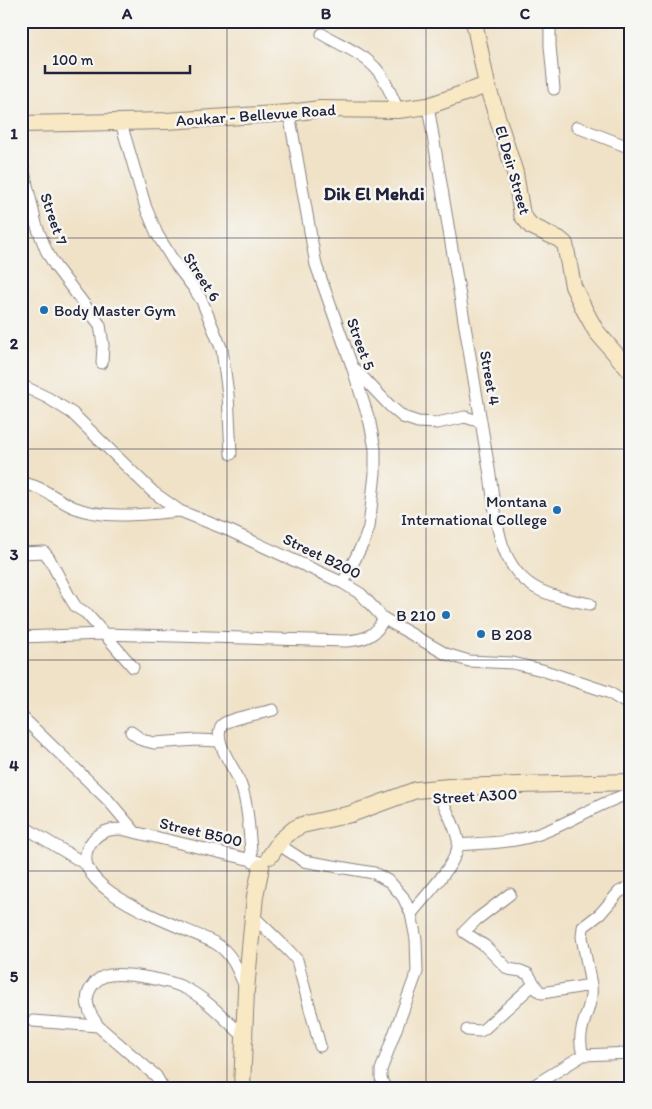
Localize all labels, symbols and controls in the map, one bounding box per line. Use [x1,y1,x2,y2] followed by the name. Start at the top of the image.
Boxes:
[121,4,133,23] text: A
[321,4,332,23] text: B
[520,4,531,23] text: C
[45,42,190,74] scale bar
[52,51,94,69] text: 100 m
[175,100,337,130] street label: Aoukar - Bellevue Road
[491,123,535,217] street label: El Deir Street
[10,124,18,143] text: 1
[323,182,425,205] district label: Dik El Mehdi
[36,190,72,248] street label: Street 7
[179,249,225,305] street label: Street 6
[54,301,176,320] place label: Body Master Gym
[38,304,50,316] marker: Body Master Gym
[343,315,379,373] street label: Street 5
[10,334,19,353] text: 2
[476,349,504,407] street label: Street 4
[401,492,548,529] place label: Montana International College
[551,504,563,516] marker: Montana International College
[280,529,364,583] street label: Street B200
[10,545,19,564] text: 3
[396,606,436,625] place label: B 210
[440,609,452,621] marker: B 210
[491,625,532,644] place label: B 208
[475,628,487,640] marker: B 208
[9,756,19,775] text: 4
[432,784,518,808] street label: Street A300
[158,813,244,851] street label: Street B500
[10,967,19,986] text: 5

